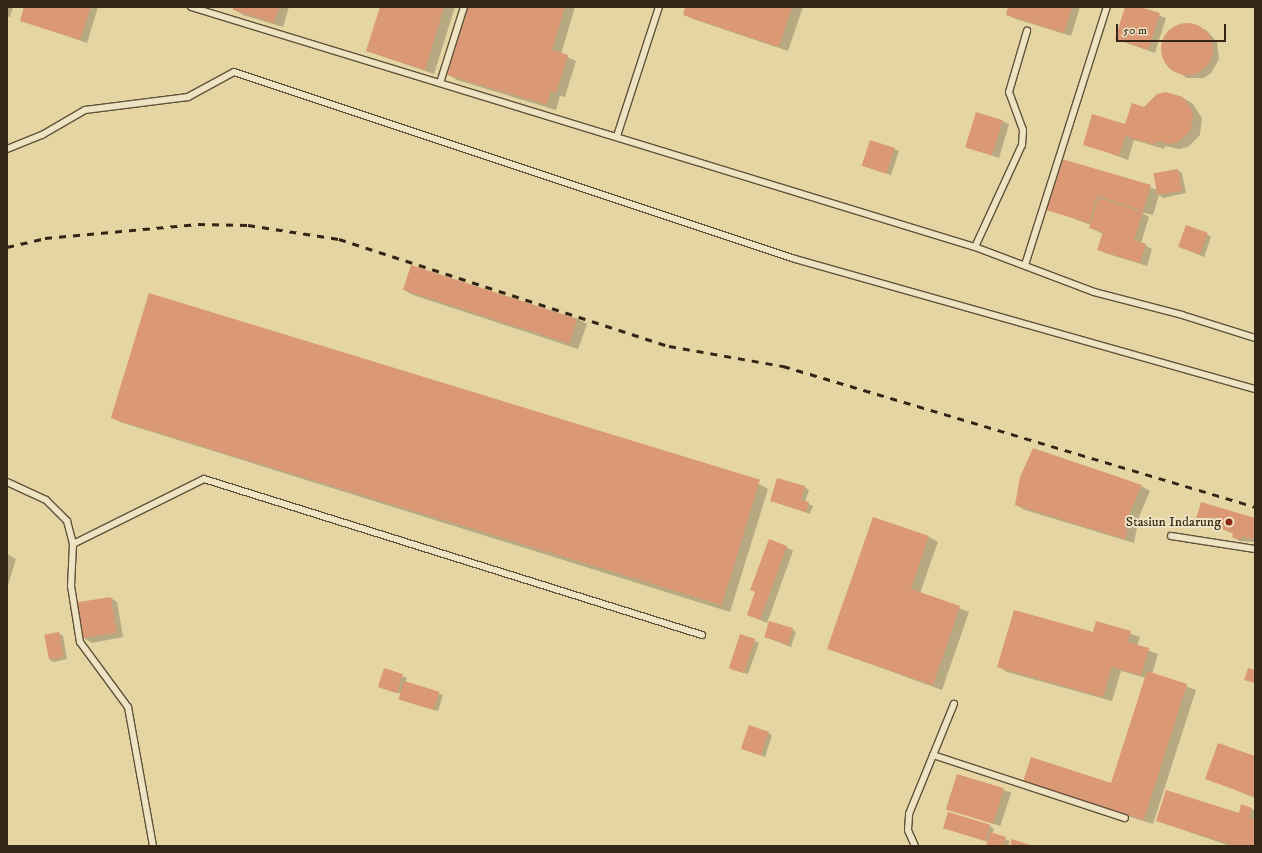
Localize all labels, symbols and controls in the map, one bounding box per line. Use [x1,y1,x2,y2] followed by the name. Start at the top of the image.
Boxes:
[1118,16,1228,42] scale bar
[1123,23,1147,38] text: 50 m
[1126,514,1221,530] place label: Stasiun Indarung
[1224,517,1234,527] marker: Stasiun Indarung

